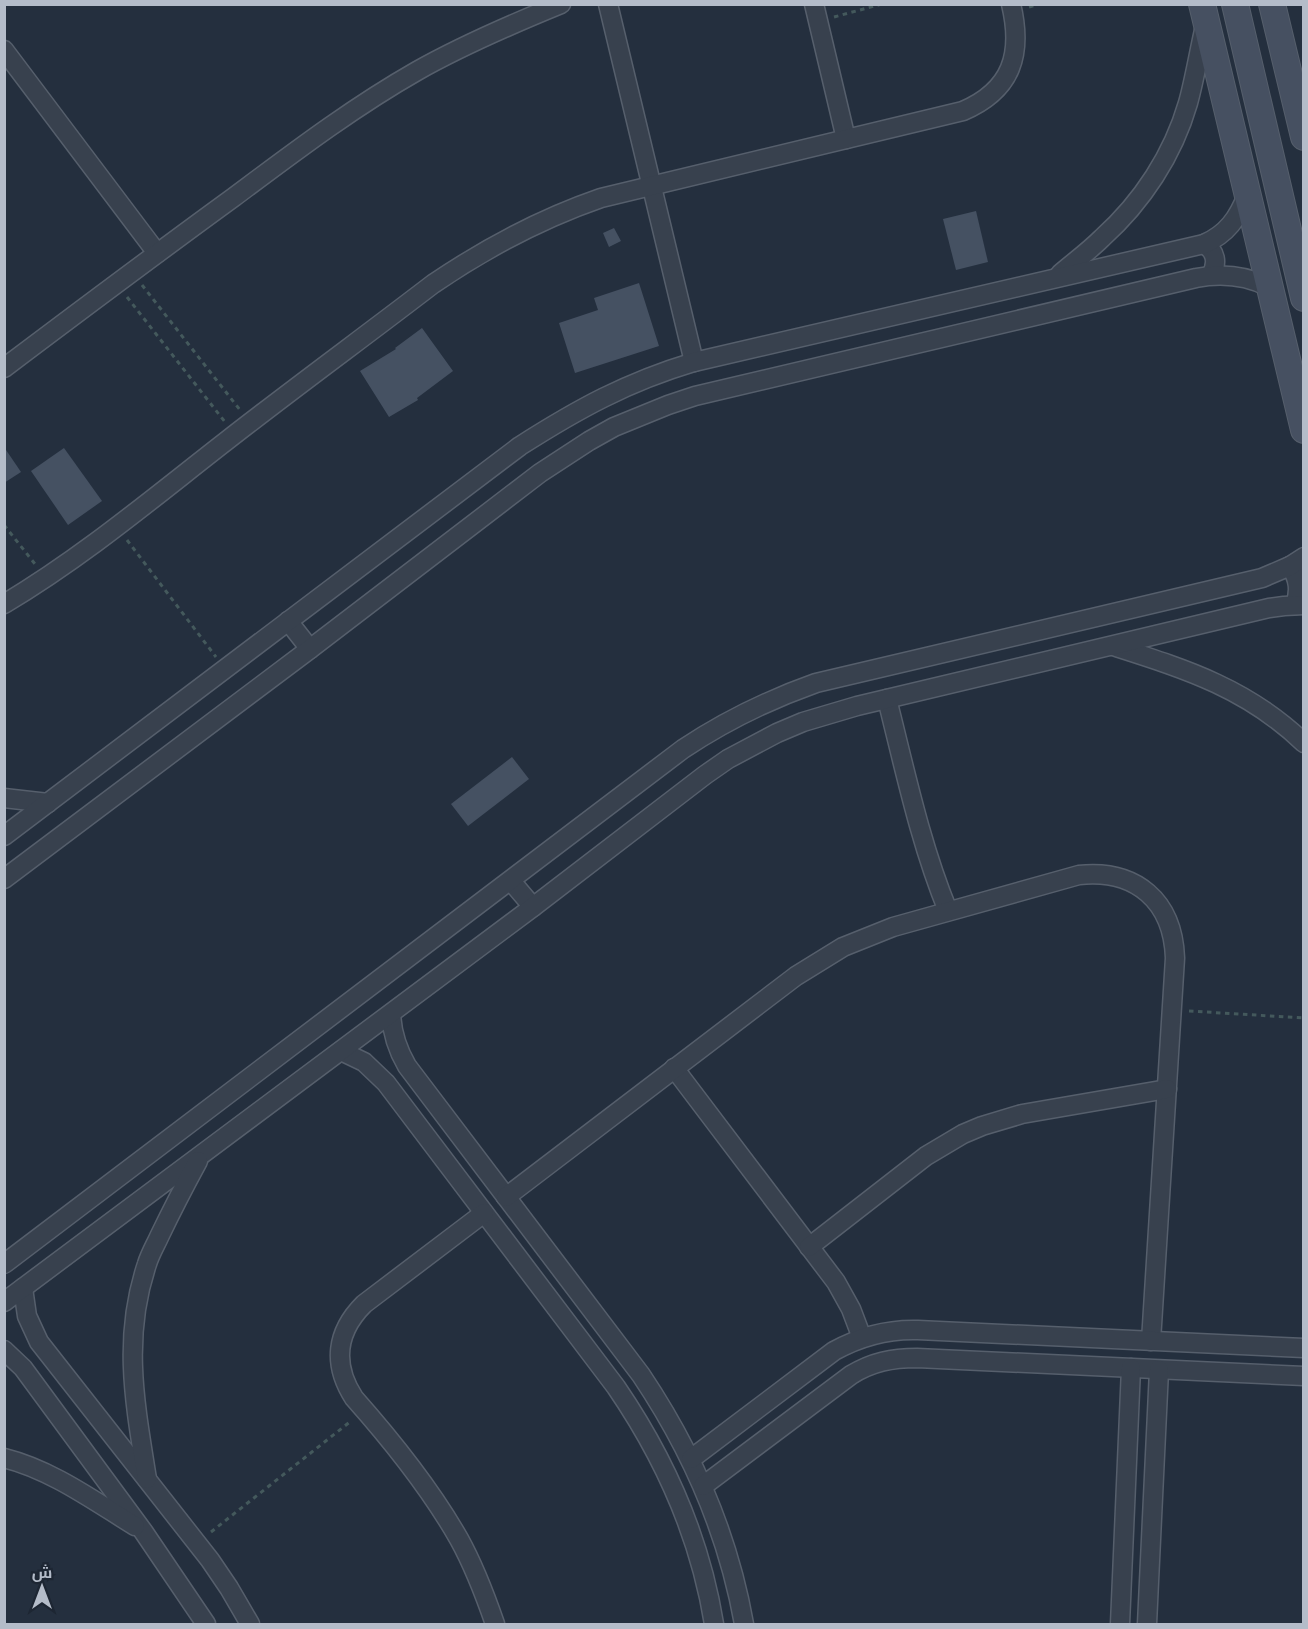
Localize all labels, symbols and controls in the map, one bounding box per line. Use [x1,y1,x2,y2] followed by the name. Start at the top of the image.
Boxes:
[12,1557,72,1617] north arrow
[32,1562,52,1582] text: ش

